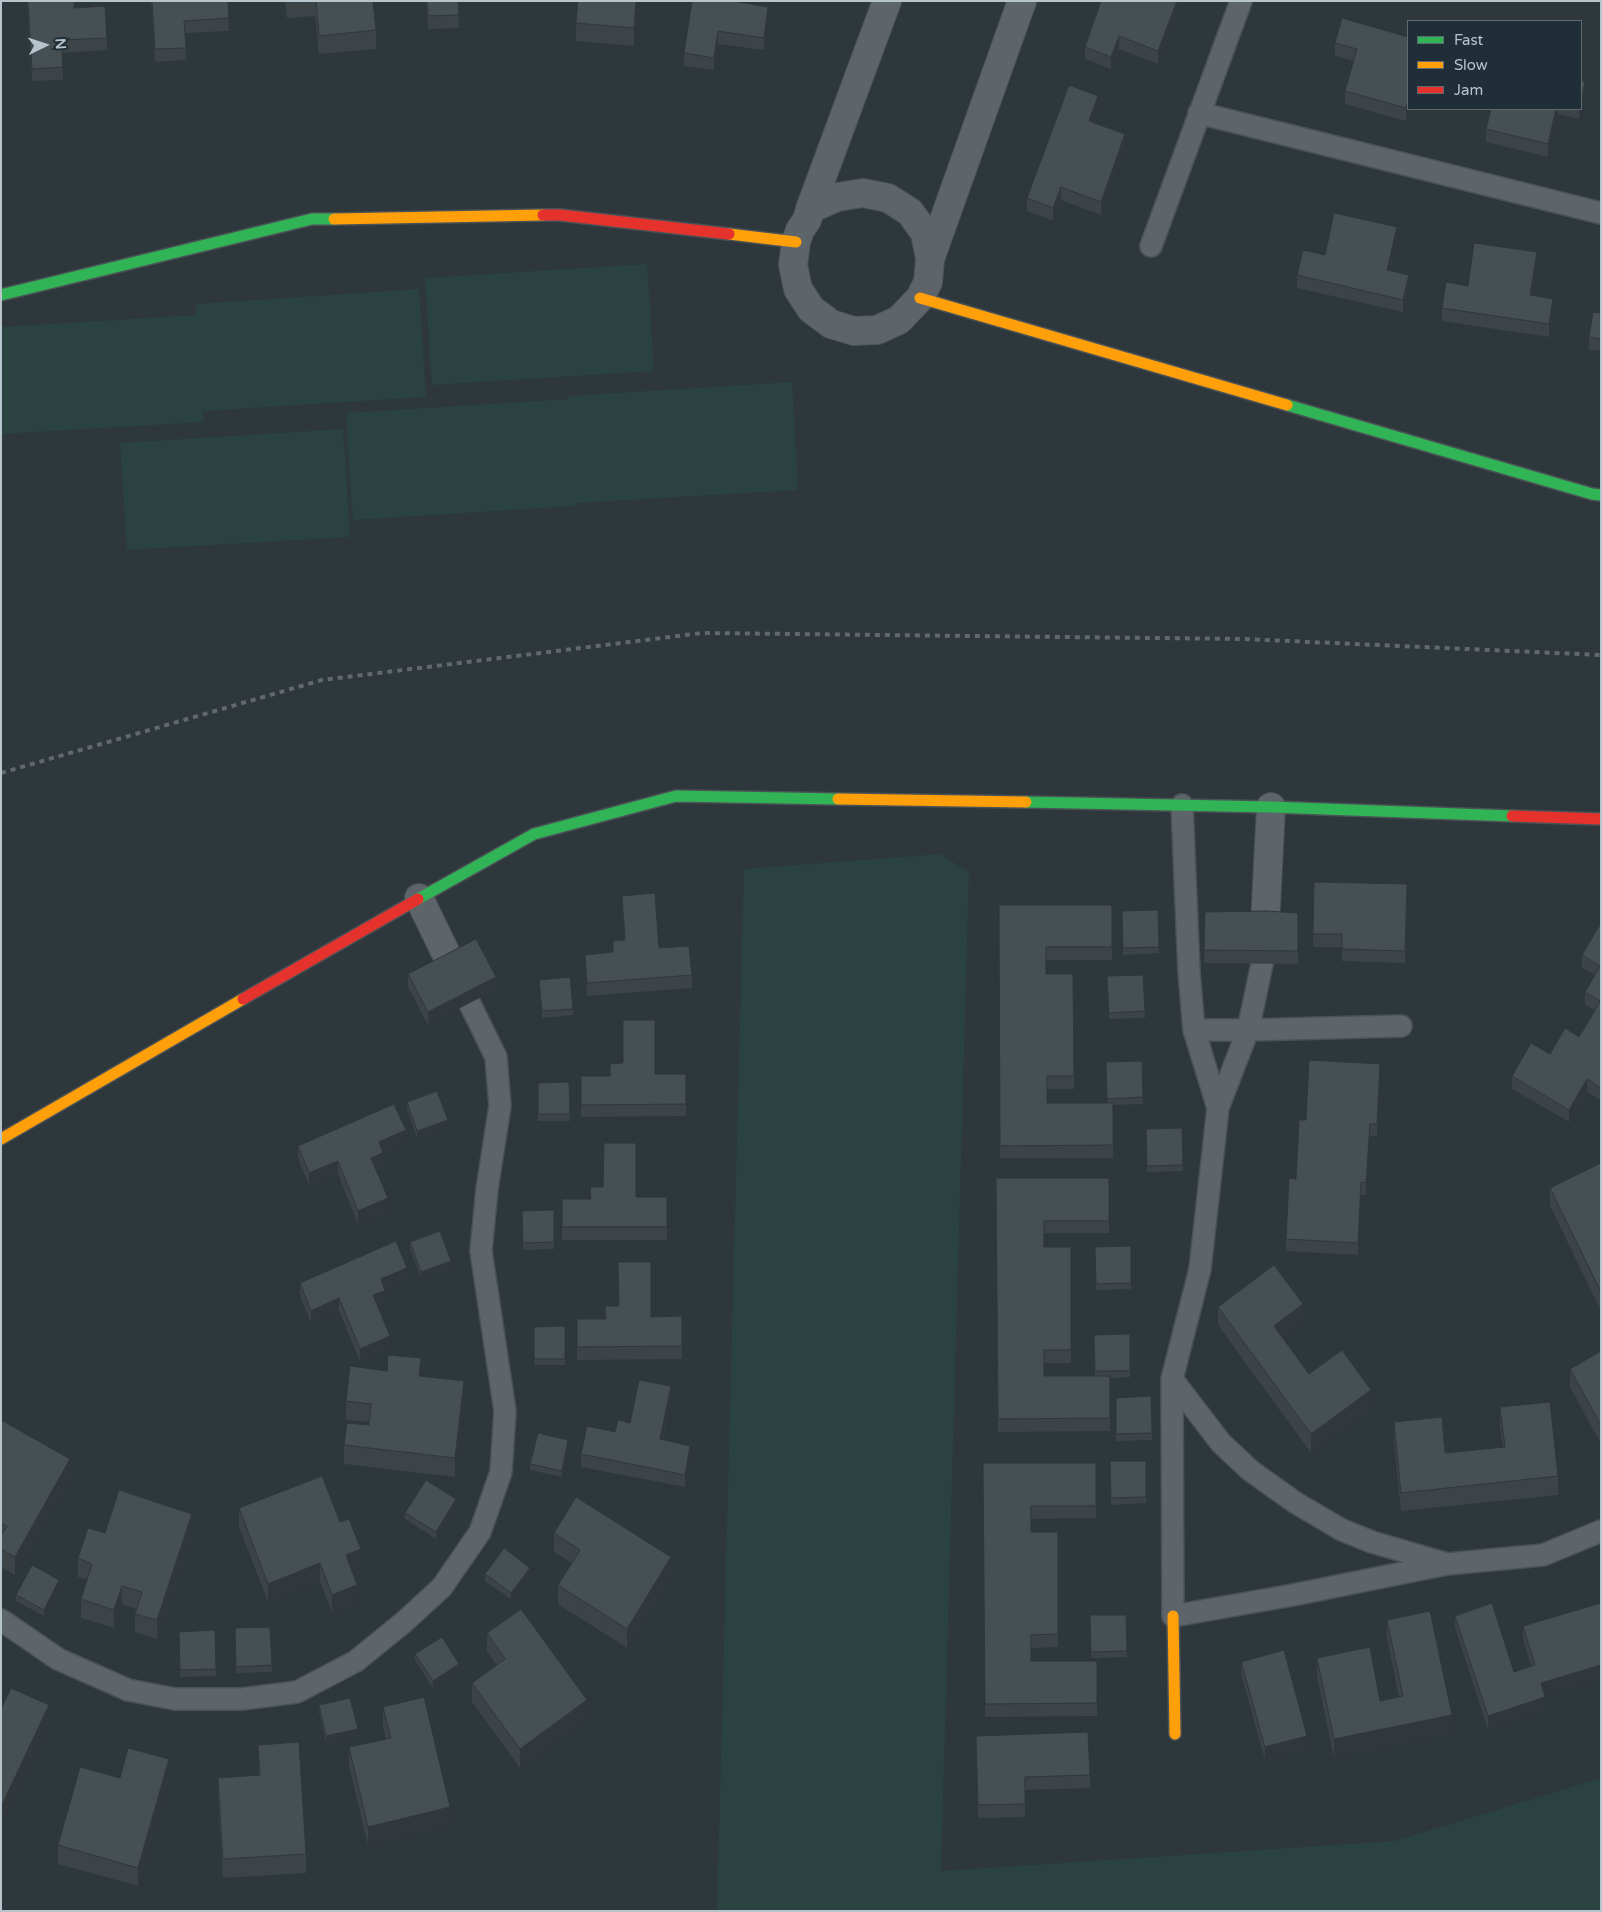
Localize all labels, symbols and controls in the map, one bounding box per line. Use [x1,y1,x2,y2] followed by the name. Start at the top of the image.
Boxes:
[20,20,70,70] north arrow
[1407,20,1582,110] legend
[1454,31,1483,49] text: Fast
[52,38,69,50] text: N
[1454,56,1488,74] text: Slow
[1454,81,1483,99] text: Jam

